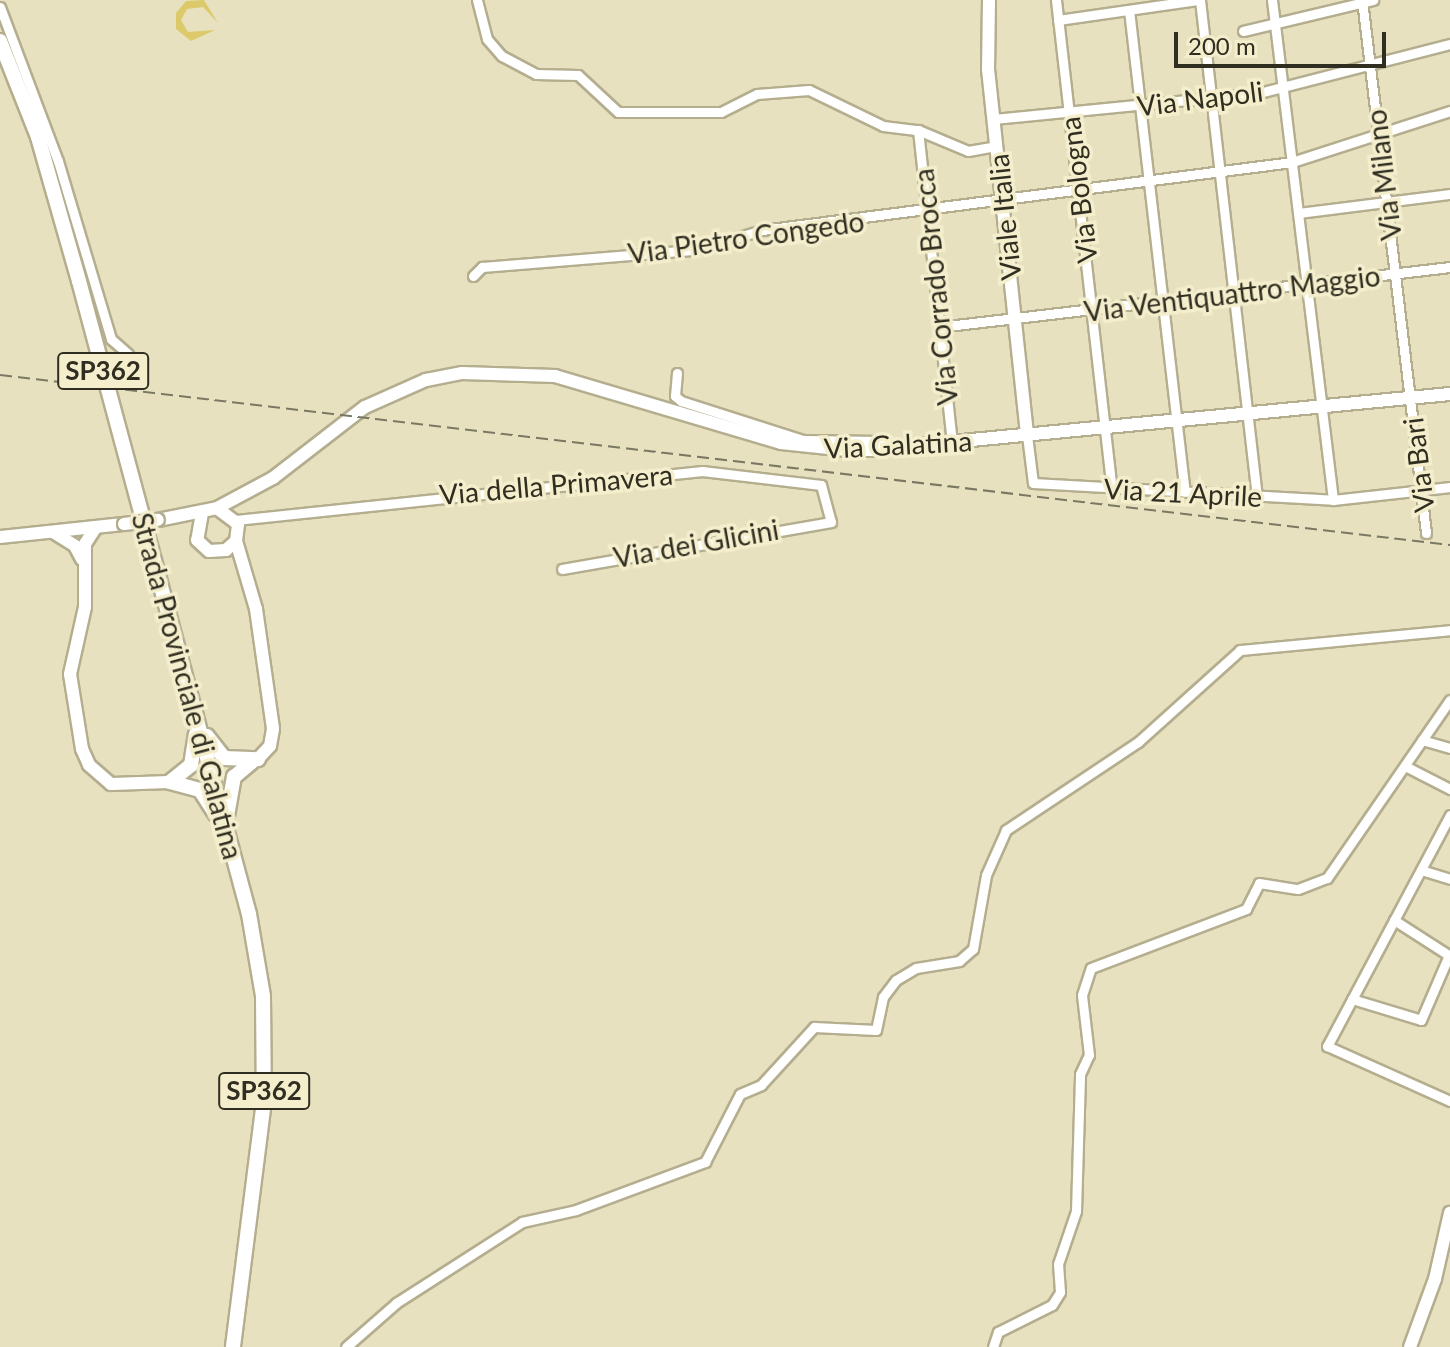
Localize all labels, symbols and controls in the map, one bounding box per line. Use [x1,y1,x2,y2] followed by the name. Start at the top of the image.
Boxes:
[1178,16,1390,66] scale bar
[1188,31,1256,60] text: 200 m
[1135,74,1265,122] street label: Via Napoli
[1358,108,1408,242] street label: Via Milano
[1052,115,1104,265] street label: Via Bologna
[981,152,1027,282] street label: Viale Italia
[906,167,964,407] street label: Via Corrado Brocca
[626,204,866,270] street label: Via Pietro Congedo
[1082,258,1382,328] street label: Via Ventiquattro Maggio
[57,349,149,393] road number: SP362
[1396,416,1440,514] street label: Via Bari
[823,423,973,465] street label: Via Galatina
[438,457,674,511] street label: Via della Primavera
[1103,471,1263,513] street label: Via 21 Aprile
[126,509,250,863] street label: Strada Provinciale di Galatina
[611,512,781,574] street label: Via dei Glicini
[218,1069,310,1113] road number: SP362

